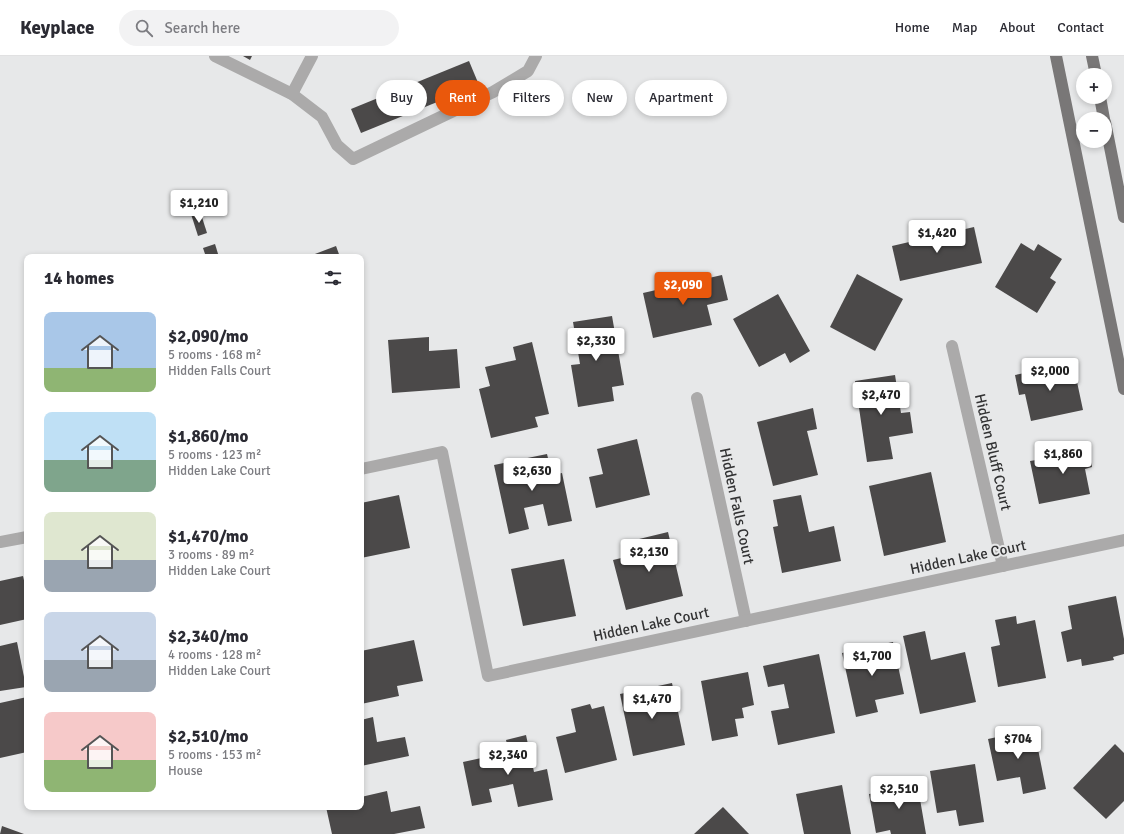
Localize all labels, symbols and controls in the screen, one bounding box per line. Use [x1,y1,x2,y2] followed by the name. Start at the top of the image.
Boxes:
[119,10,399,46] search box
[20,16,95,40] text: Keyplace
[133,17,155,39] icon: search
[165,19,240,37] text: Search here
[895,19,930,36] text: Home
[952,19,977,36] text: Map
[999,19,1035,36] text: About
[1057,19,1104,36] text: Contact
[1076,68,1112,148] map controls
[1076,68,1112,104] button: +
[376,80,427,116] chip: Buy
[435,80,490,116] chip: Rent
[498,80,564,116] chip: Filters
[572,80,627,116] chip: New
[635,80,727,116] chip: Apartment
[1076,112,1112,148] button: −
[166,190,232,224] pin: $1,210
[180,195,218,211] text: $1,210
[904,220,970,254] pin: $1,420
[918,225,956,241] text: $1,420
[322,267,344,289] icon: filters
[44,268,114,289] text: 14 homes
[650,272,716,306] pin: $2,090
[664,277,702,293] text: $2,090
[168,326,248,347] text: $2,090/mo
[76,328,124,376] icon: home
[563,328,629,362] pin: $2,330
[577,333,615,349] text: $2,330
[168,347,261,363] text: 5 rooms · 168 m²
[1017,358,1083,392] pin: $2,000
[168,363,271,379] text: Hidden Falls Court
[1031,363,1069,379] text: $2,000
[848,382,914,416] pin: $2,470
[862,387,900,403] text: $2,470
[971,392,1015,512] street label: Hidden Bluff Court
[168,426,248,447] text: $1,860/mo
[76,428,124,476] icon: home
[1030,441,1096,475] pin: $1,860
[716,446,758,566] street label: Hidden Falls Court
[1044,446,1082,462] text: $1,860
[168,447,261,463] text: 5 rooms · 123 m²
[499,458,565,492] pin: $2,630
[168,463,271,479] text: Hidden Lake Court
[513,463,551,479] text: $2,630
[168,526,248,547] text: $1,470/mo
[76,528,124,576] icon: home
[908,536,1028,578] street label: Hidden Lake Court
[616,539,682,573] pin: $2,130
[630,544,668,560] text: $2,130
[168,547,254,563] text: 3 rooms · 89 m²
[168,563,271,579] text: Hidden Lake Court
[591,603,711,645] street label: Hidden Lake Court
[168,626,248,647] text: $2,340/mo
[76,628,124,676] icon: home
[839,643,905,677] pin: $1,700
[168,647,261,663] text: 4 rooms · 128 m²
[853,648,891,664] text: $1,700
[168,663,271,679] text: Hidden Lake Court
[619,686,685,720] pin: $1,470
[633,691,671,707] text: $1,470
[168,726,248,747] text: $2,510/mo
[994,726,1042,760] pin: $704
[76,728,124,776] icon: home
[1004,731,1032,747] text: $704
[475,742,541,776] pin: $2,340
[168,747,261,763] text: 5 rooms · 153 m²
[489,747,527,763] text: $2,340
[168,763,203,779] text: House
[866,776,932,810] pin: $2,510
[880,781,918,797] text: $2,510

